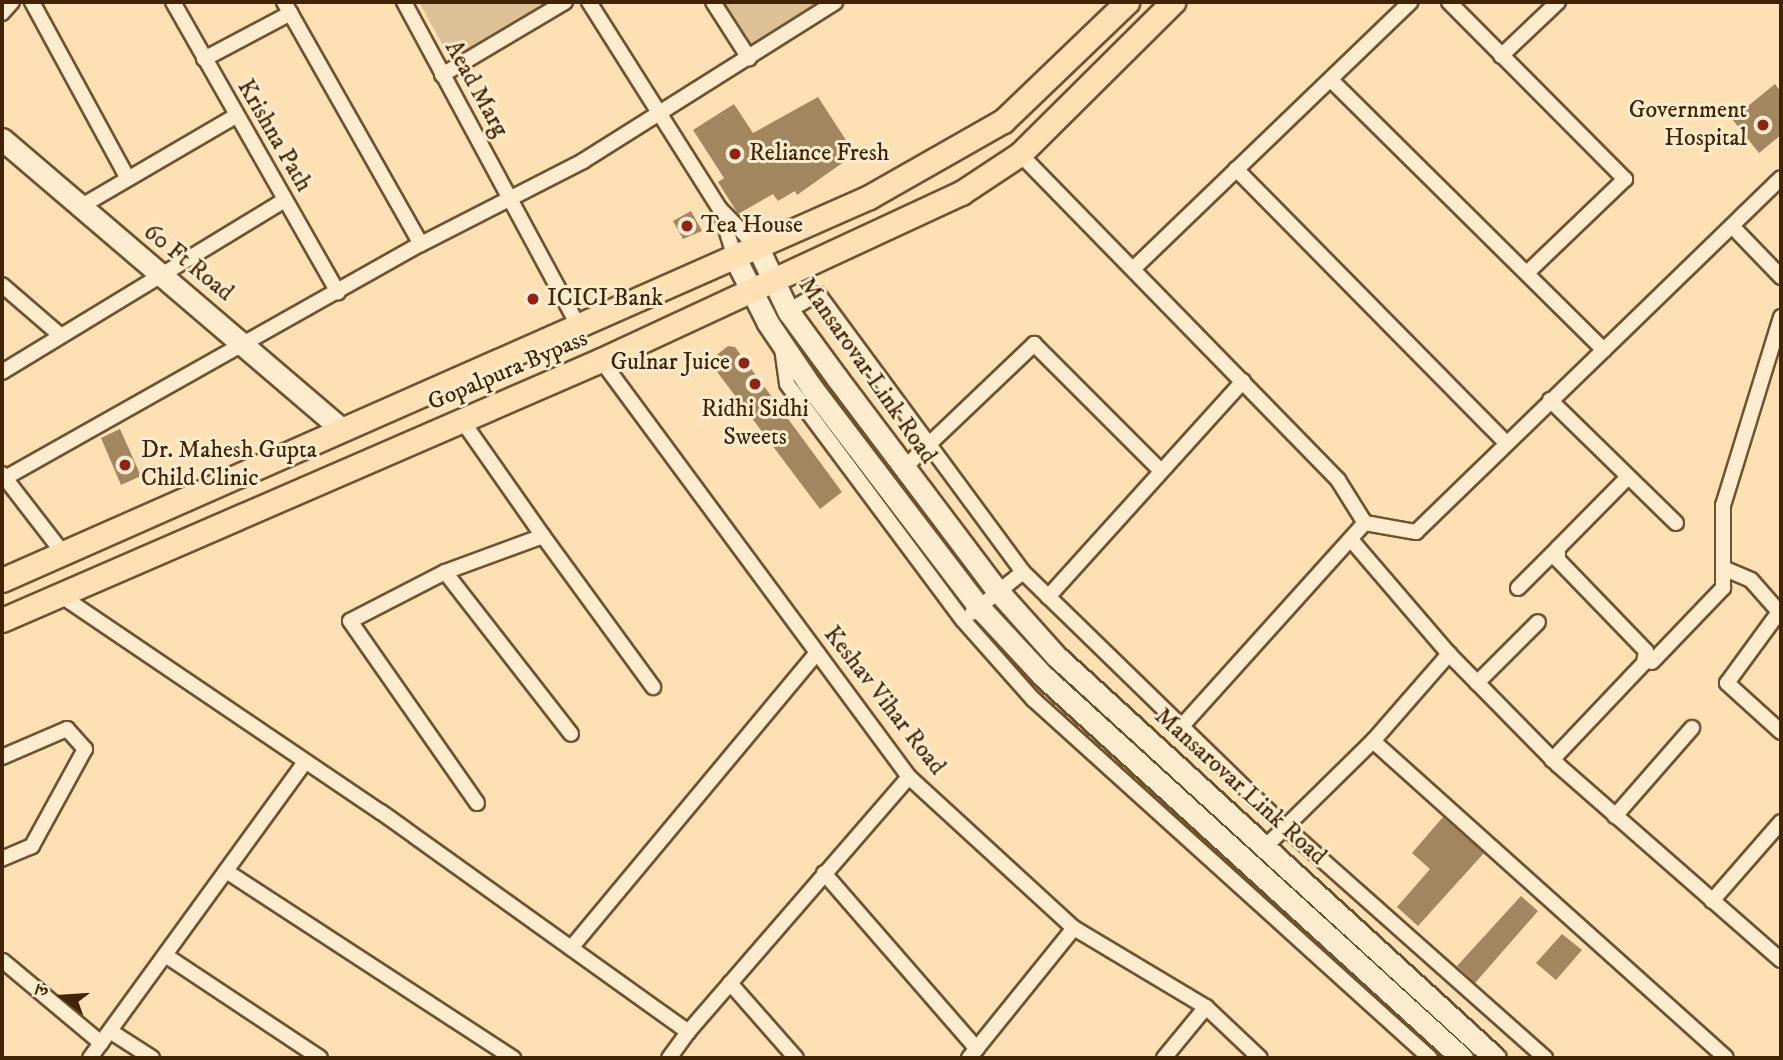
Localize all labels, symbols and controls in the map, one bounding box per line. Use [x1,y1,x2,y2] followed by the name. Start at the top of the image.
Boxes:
[438,36,514,142] street label: Aead Marg
[230,75,318,197] street label: Krishna Path
[1629,97,1747,153] place label: Government Hospital
[1753,115,1773,135] marker: Government Hospital
[749,140,889,168] place label: Reliance Fresh
[727,146,743,162] marker: Reliance Fresh
[701,212,803,240] place label: Tea House
[137,218,239,308] street label: 60 Ft Road
[679,218,695,234] marker: Tea House
[792,272,942,470] street label: Mansarovar Link Road
[547,285,663,313] place label: ICICI Bank
[525,291,541,307] marker: ICICI Bank
[424,324,592,418] street label: Gopalpura Bypass
[610,349,730,377] place label: Gulnar Juice
[736,355,752,371] marker: Gulnar Juice
[747,376,763,392] marker: Ridhi Sidhi Sweets
[701,396,809,452] place label: Ridhi Sidhi Sweets
[141,437,317,493] place label: Dr. Mahesh Gupta Child Clinic
[115,455,135,475] marker: Dr. Mahesh Gupta Child Clinic
[817,621,951,781] street label: Keshav Vihar Road
[1148,702,1332,872] street label: Mansarovar Link Road
[28,962,98,1032] north arrow
[30,983,55,999] text: उ

